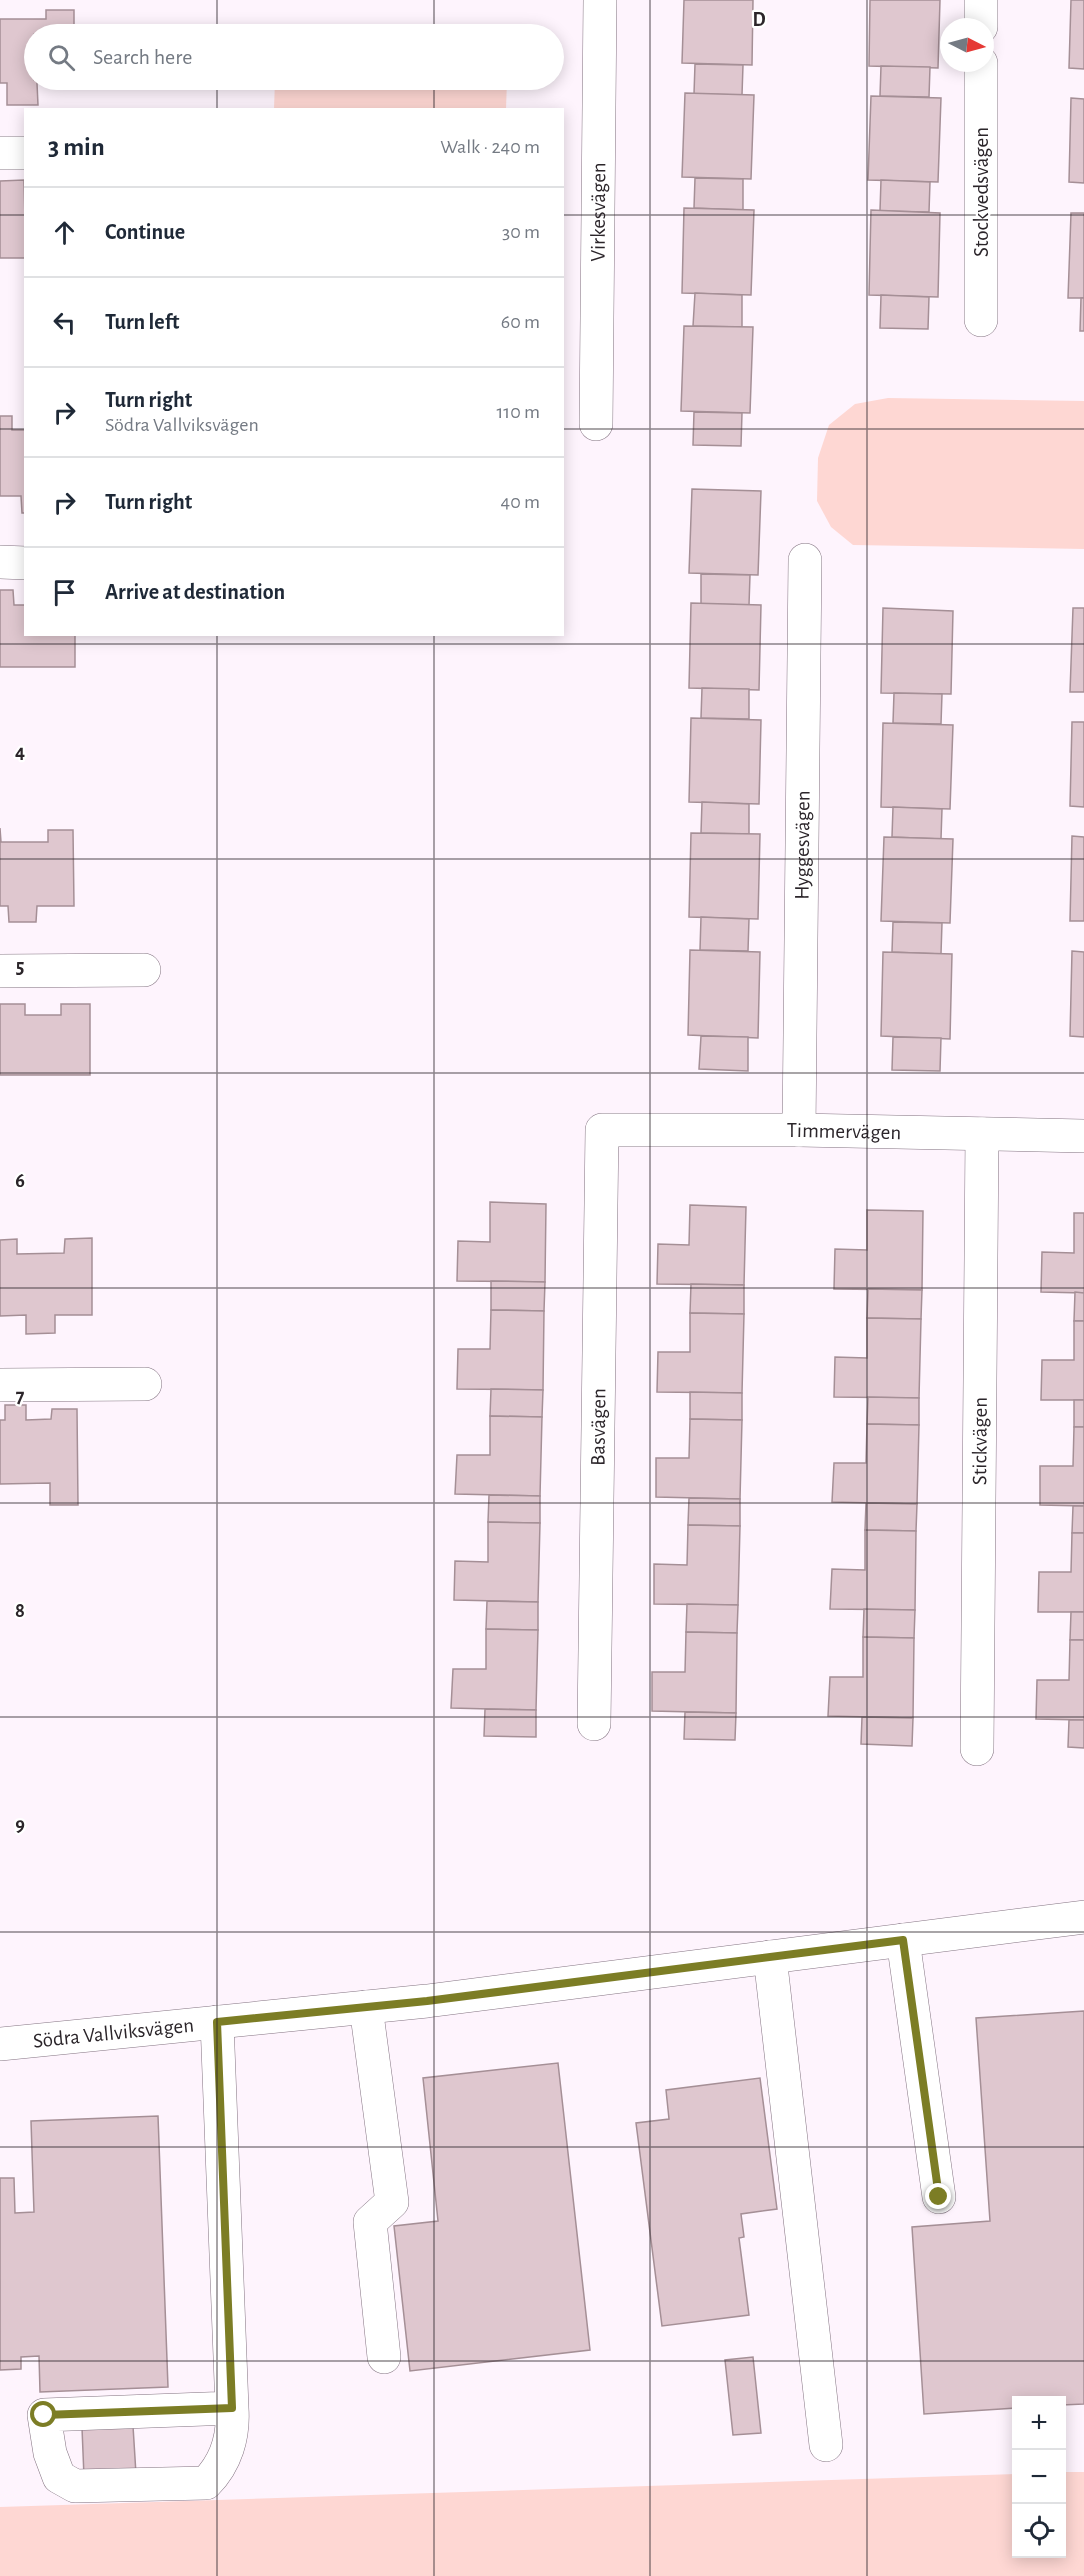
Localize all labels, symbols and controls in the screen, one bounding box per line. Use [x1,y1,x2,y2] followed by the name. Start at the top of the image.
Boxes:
[752,10,766,30] text: D
[940,18,994,72] north arrow
[24,24,564,90] search box
[45,41,78,74] icon: search
[93,46,192,68] text: Search here
[971,127,992,257] street label: Stockvedsvägen
[48,134,105,160] text: 3 min
[440,137,540,157] text: Walk · 240 m
[587,162,609,262] street label: Virkesvägen
[48,216,81,249] icon: ahead
[105,221,185,243] text: Continue
[502,222,540,242] text: 30 m
[48,306,81,339] icon: left
[105,311,179,333] text: Turn left
[501,312,540,332] text: 60 m
[105,389,192,411] text: Turn right
[48,396,81,429] icon: right
[496,402,540,422] text: 110 m
[105,415,259,435] text: Södra Vallviksvägen
[48,486,81,519] icon: right
[105,491,192,513] text: Turn right
[501,492,540,512] text: 40 m
[48,576,81,609] icon: arrive
[105,581,285,603] text: Arrive at destination
[15,742,25,762] text: 4
[791,790,813,900] street label: Hyggesvägen
[16,957,24,977] text: 5
[787,1119,901,1143] street label: Timmervägen
[15,1171,25,1191] text: 6
[16,1386,25,1406] text: 7
[587,1388,609,1466] street label: Basvägen
[969,1397,990,1485] street label: Stickvägen
[15,1601,25,1621] text: 8
[15,1815,25,1835] text: 9
[32,2014,195,2051] street label: Södra Vallviksvägen
[925,2183,951,2209] route end
[1012,2396,1066,2558] map controls
[1012,2396,1066,2450] button: +
[30,2401,56,2427] route start
[1012,2450,1066,2504] button: −
[1012,2504,1066,2558] button: locate

